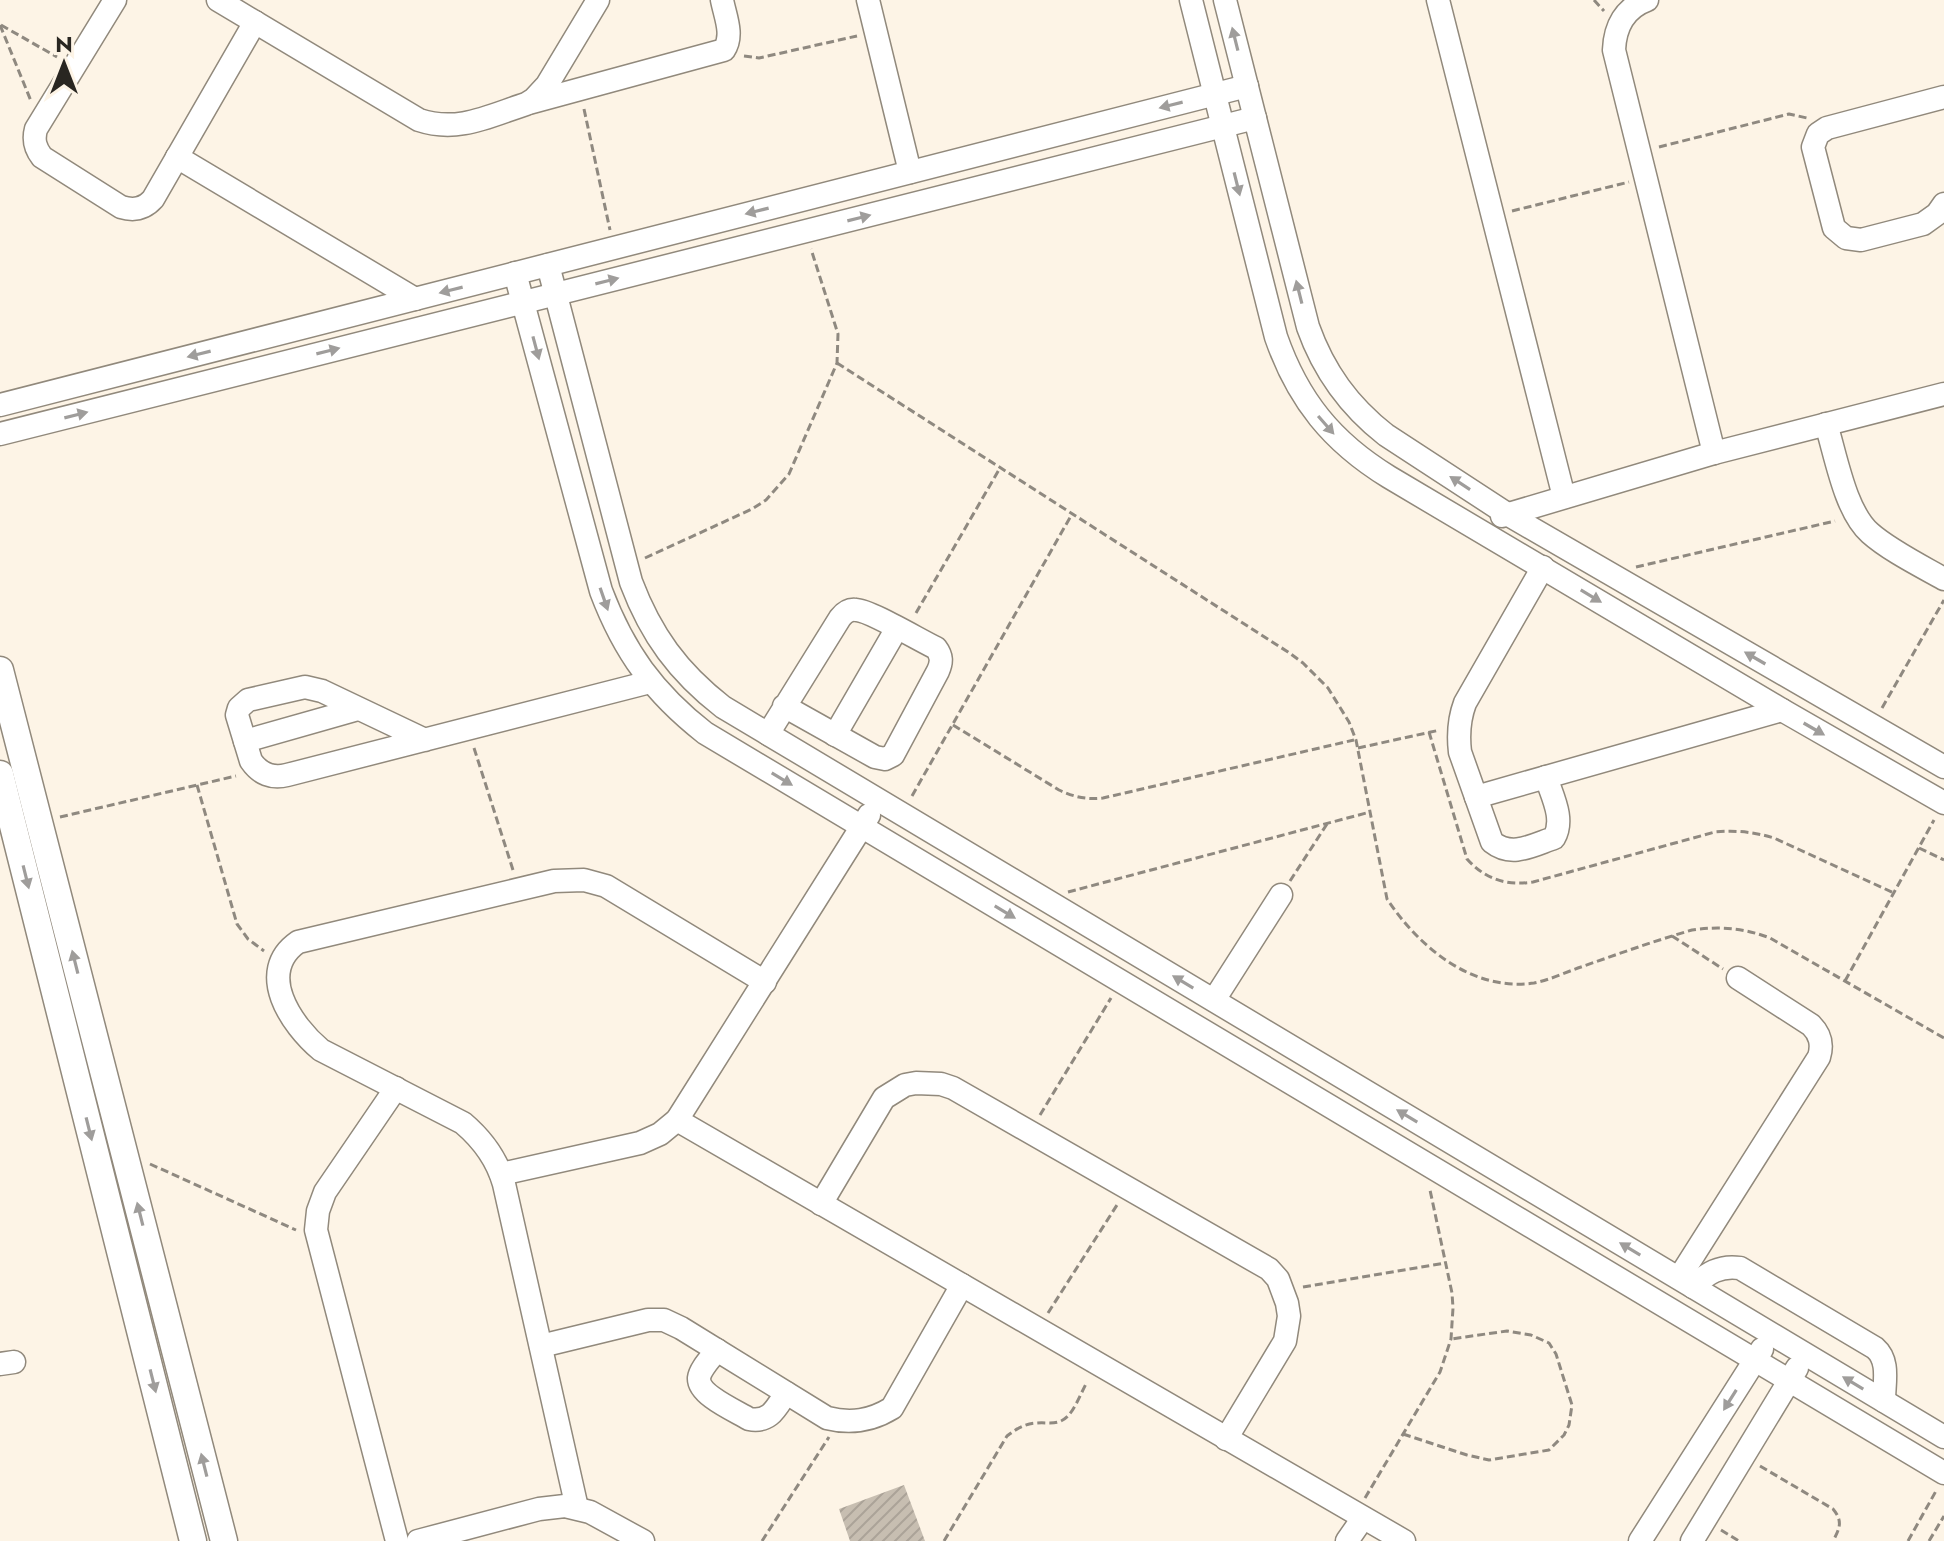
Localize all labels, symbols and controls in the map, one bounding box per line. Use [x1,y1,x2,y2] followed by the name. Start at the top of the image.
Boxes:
[24,24,104,104] north arrow
[1229,27,1241,52] one-way arrow
[55,28,73,60] text: N
[1159,100,1184,112] one-way arrow
[1232,172,1244,197] one-way arrow
[744,206,769,218] one-way arrow
[847,211,872,223] one-way arrow
[595,275,620,287] one-way arrow
[1292,279,1305,304] one-way arrow
[438,284,463,296] one-way arrow
[530,336,542,361] one-way arrow
[315,345,340,357] one-way arrow
[186,348,211,361] one-way arrow
[63,408,88,420] one-way arrow
[1317,415,1334,435] one-way arrow
[1449,475,1470,490] one-way arrow
[599,587,611,611] one-way arrow
[1579,589,1602,603] one-way arrow
[1744,651,1767,665] one-way arrow
[1803,722,1825,736] one-way arrow
[771,772,793,786] one-way arrow
[20,865,32,890] one-way arrow
[994,905,1016,919] one-way arrow
[68,949,80,974] one-way arrow
[1172,976,1194,990] one-way arrow
[1396,1109,1418,1123] one-way arrow
[84,1117,96,1142] one-way arrow
[133,1201,145,1226] one-way arrow
[1619,1242,1641,1256] one-way arrow
[147,1369,159,1394] one-way arrow
[1842,1376,1864,1390] one-way arrow
[1723,1389,1737,1411] one-way arrow
[198,1453,210,1478] one-way arrow

